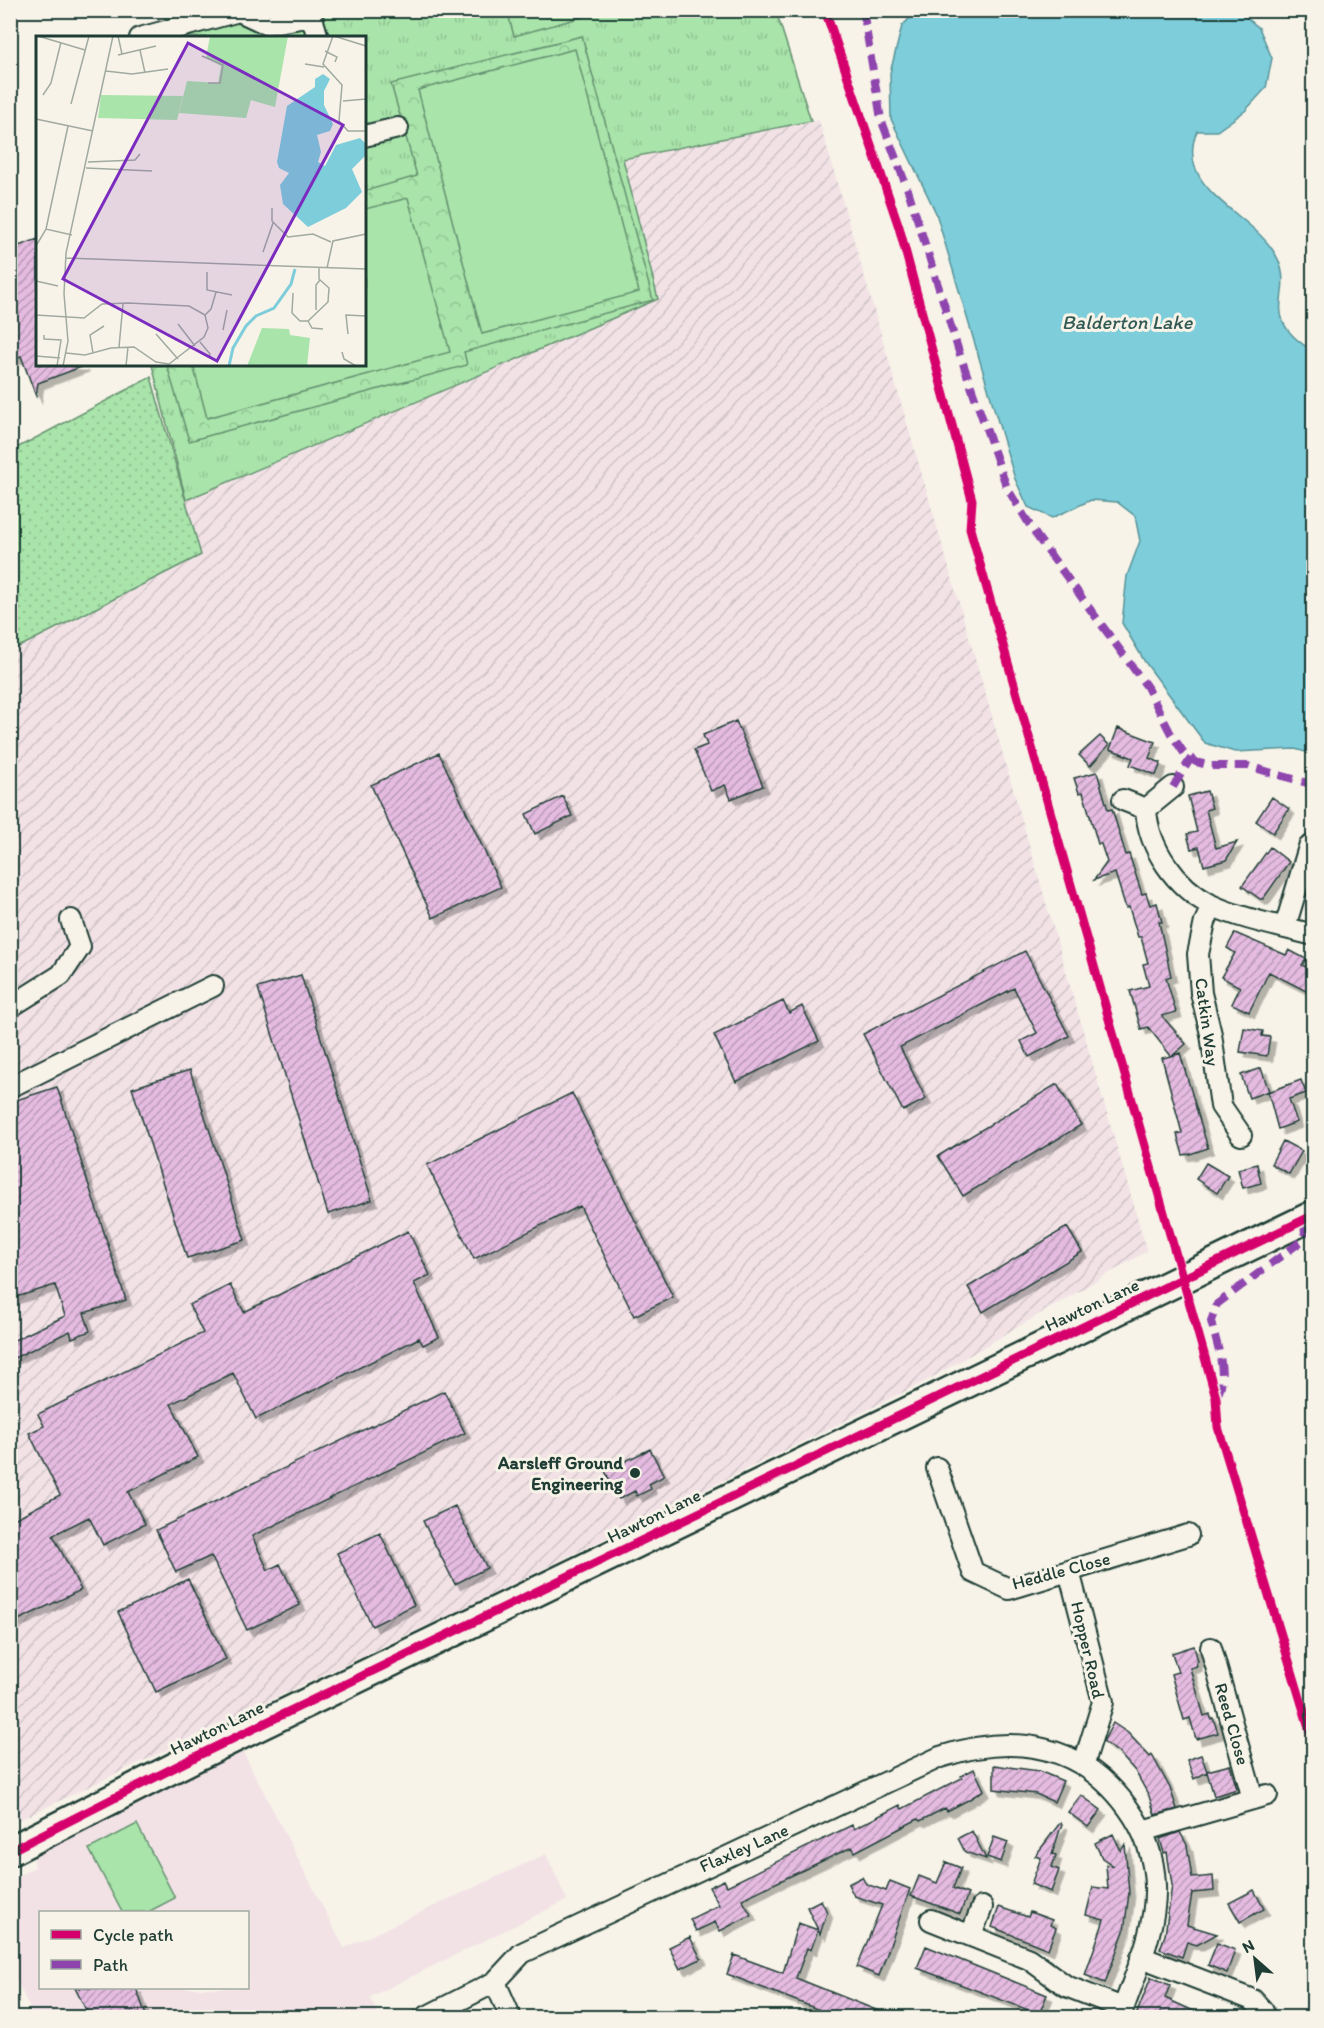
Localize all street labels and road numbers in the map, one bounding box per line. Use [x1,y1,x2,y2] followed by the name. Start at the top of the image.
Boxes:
[1190,976,1224,1068] street label: Catkin Way
[1041,1274,1143,1336] street label: Hawton Lane
[604,1484,704,1548] street label: Hawton Lane
[1010,1547,1112,1595] street label: Heddle Close
[1066,1599,1110,1701] street label: Hopper Road
[1210,1680,1254,1768] street label: Reed Close
[167,1696,267,1760] street label: Hawton Lane
[696,1819,792,1877] street label: Flaxley Lane

